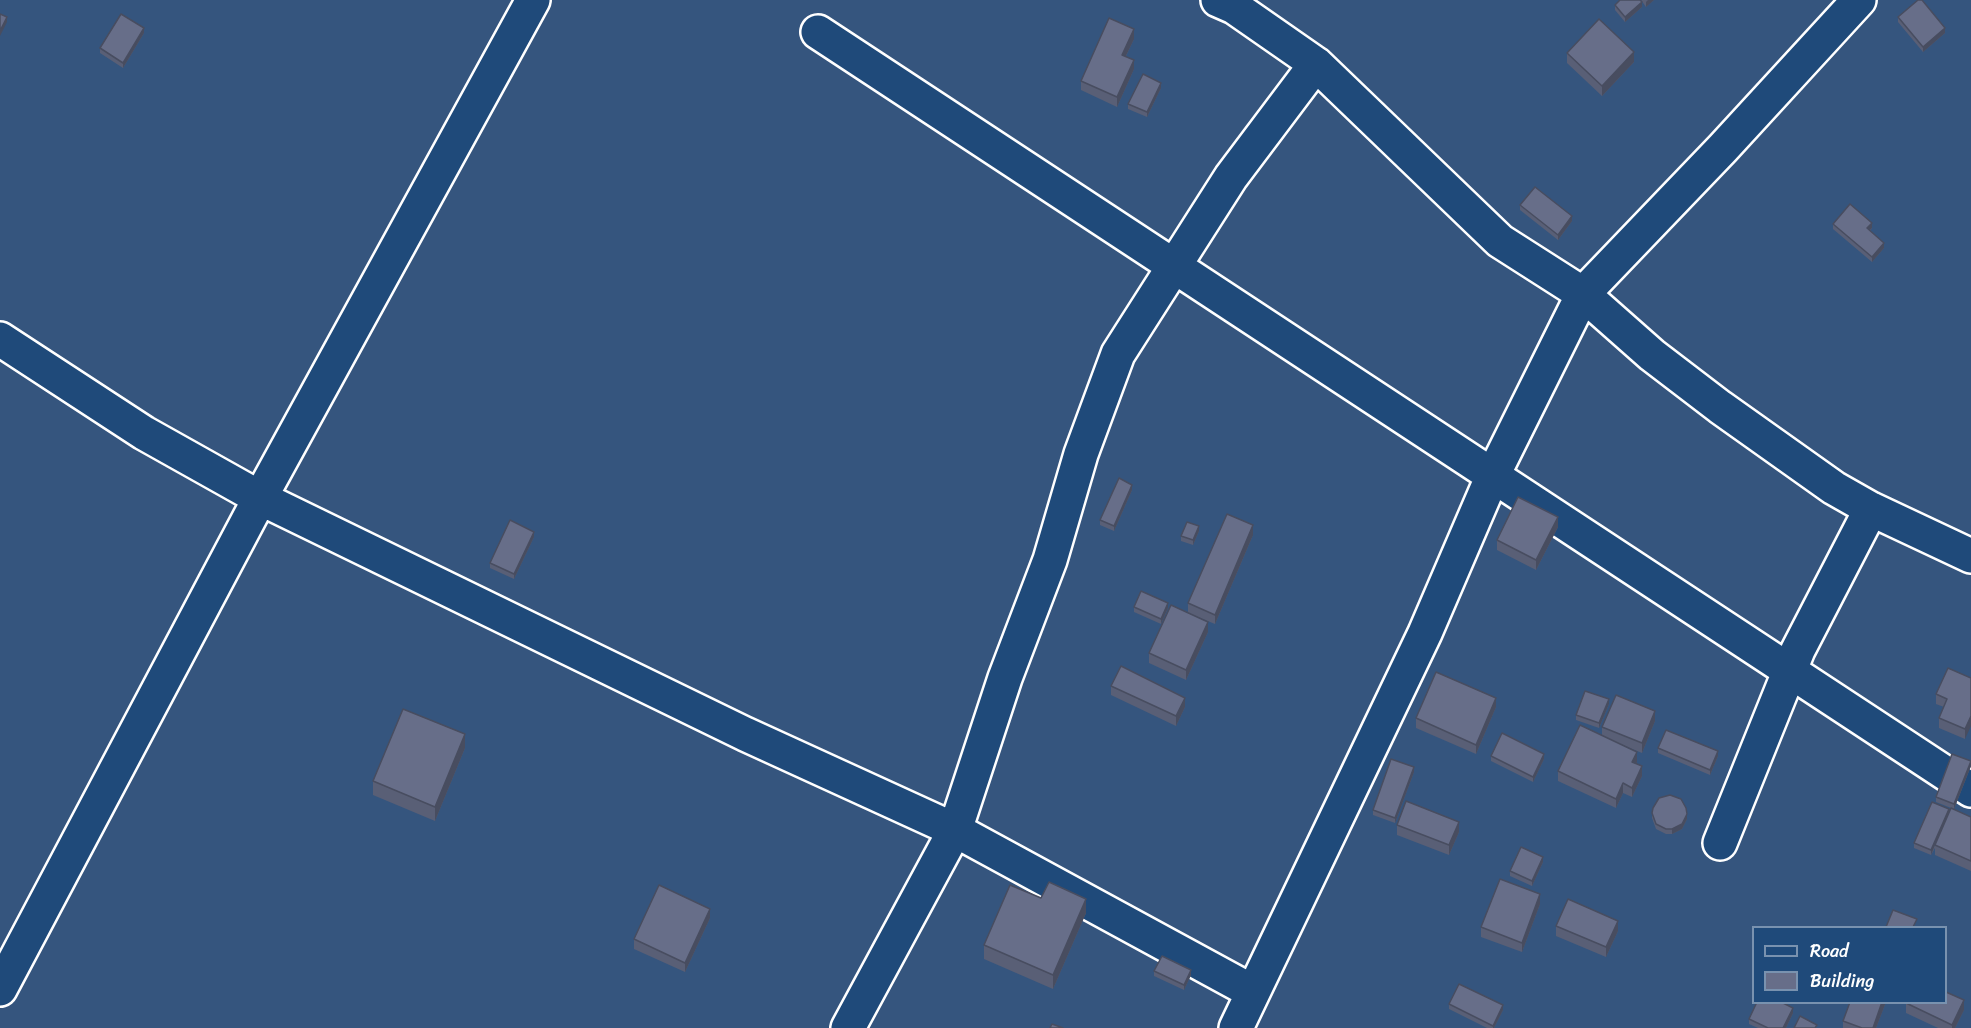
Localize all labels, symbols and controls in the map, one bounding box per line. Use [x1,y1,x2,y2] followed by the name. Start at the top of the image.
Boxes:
[1752,926,1947,1004] legend
[1810,935,1849,967] text: Road
[1810,965,1874,997] text: Building

